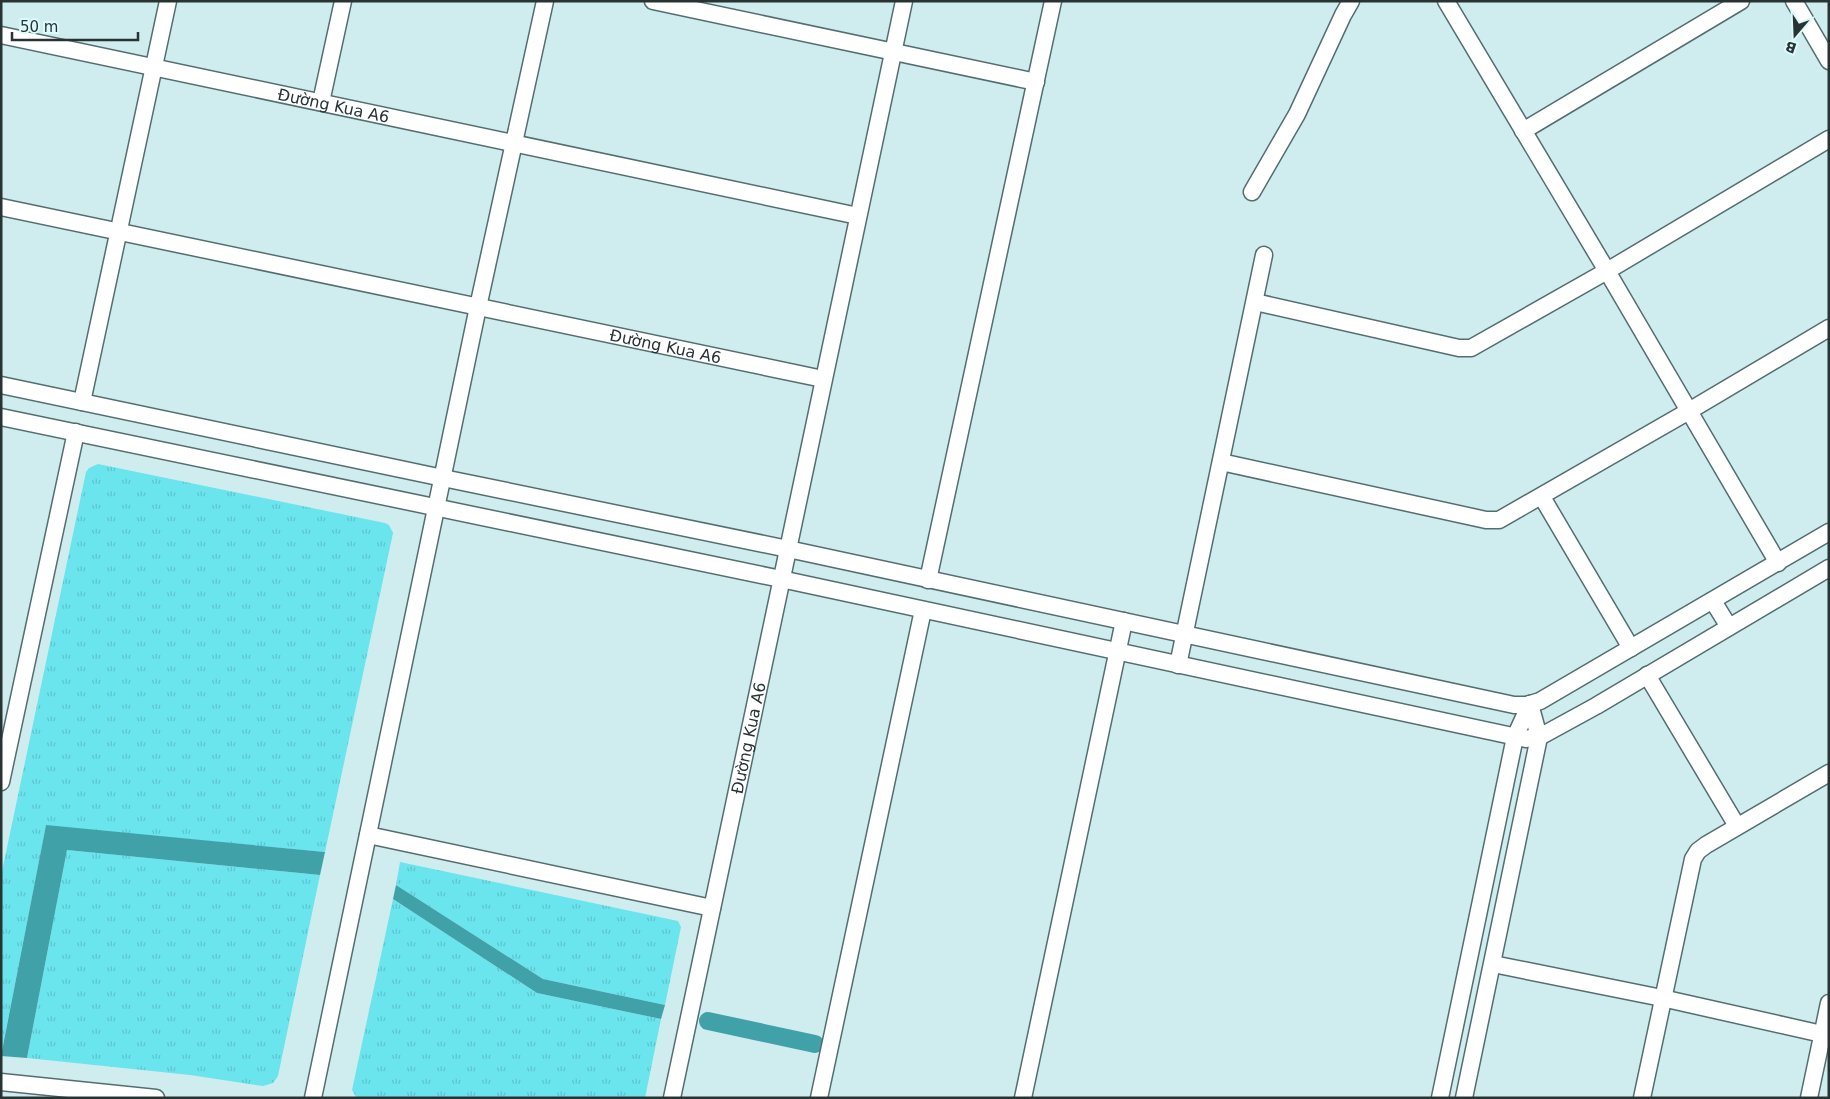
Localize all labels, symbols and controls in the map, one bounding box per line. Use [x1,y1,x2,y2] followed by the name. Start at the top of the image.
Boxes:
[12,10,139,42] scale bar
[1770,10,1820,60] north arrow
[20,18,58,36] text: 50 m
[1783,38,1798,57] text: B
[276,84,391,126] street label: Đường Kua A6
[608,325,723,367] street label: Đường Kua A6
[727,680,769,796] street label: Đường Kua A6

